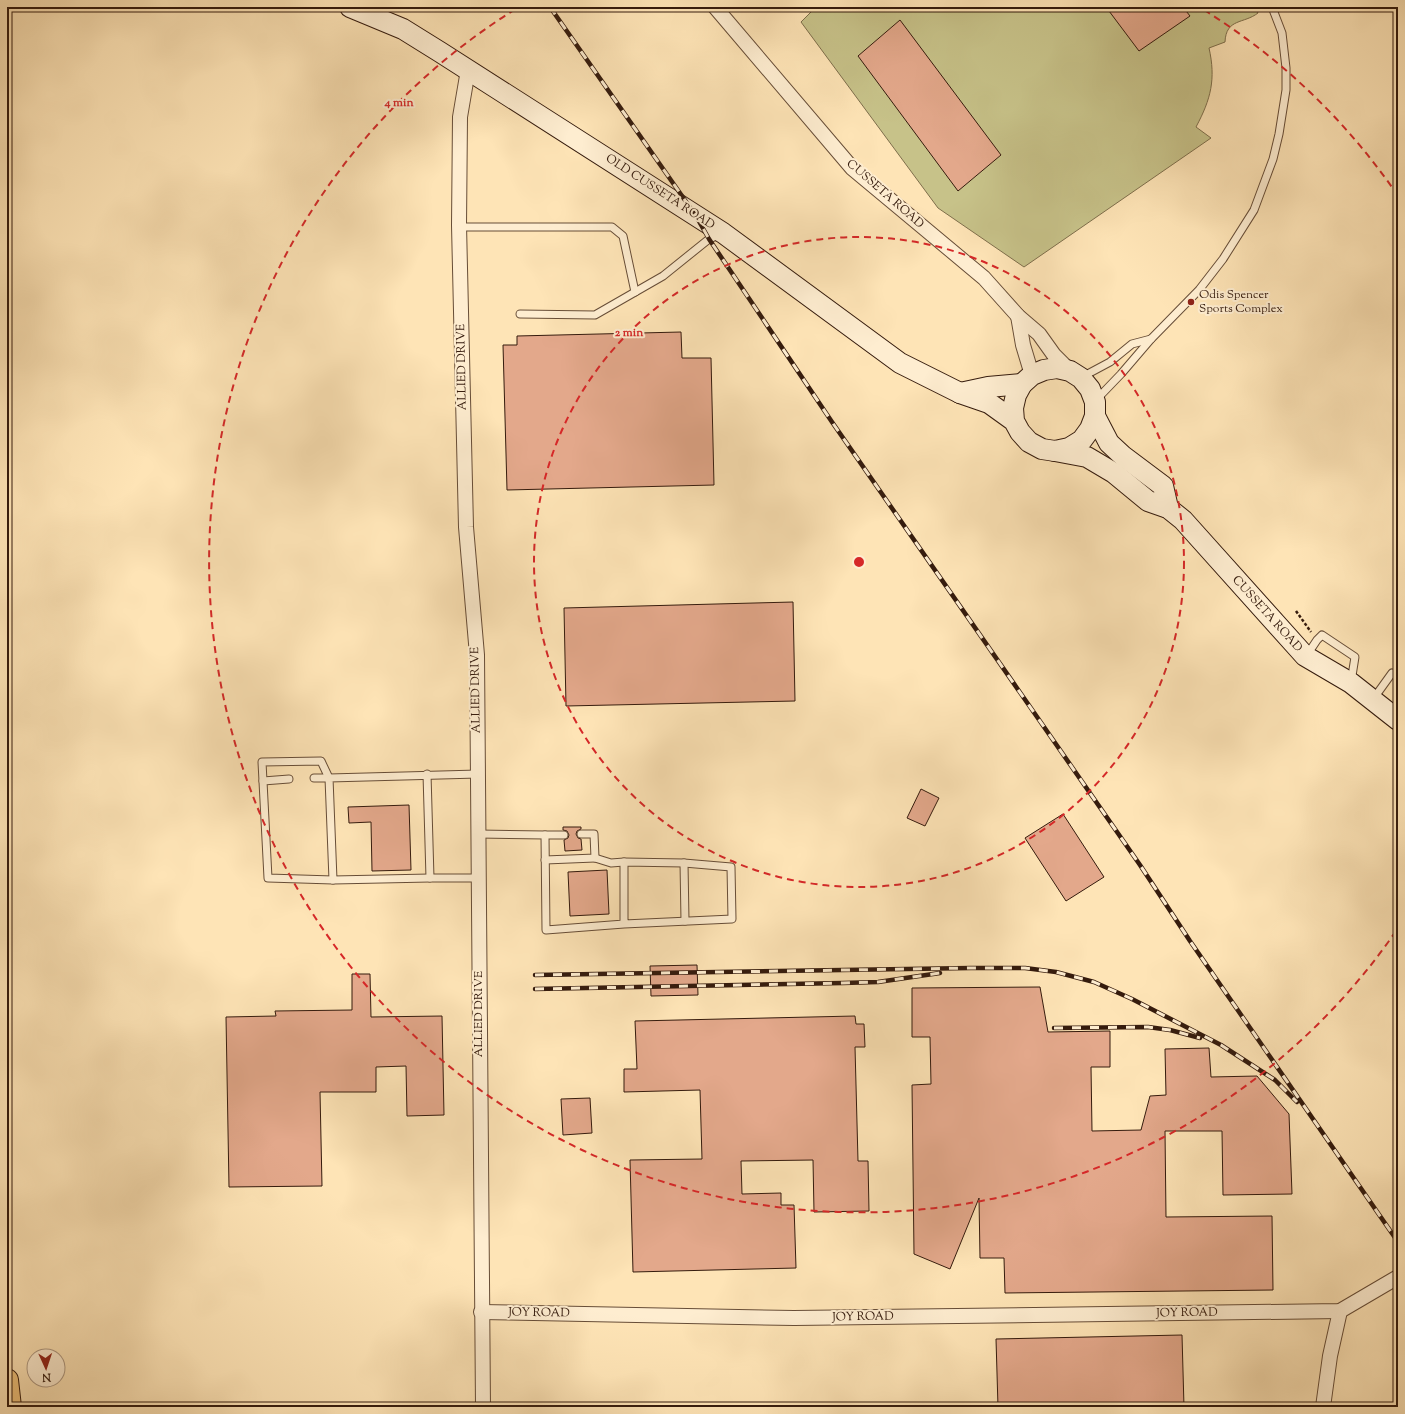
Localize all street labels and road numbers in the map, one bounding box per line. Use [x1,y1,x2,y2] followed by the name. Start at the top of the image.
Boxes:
[602,150,718,234] street label: OLD CUSSETA ROAD
[842,155,928,233] street label: CUSSETA ROAD
[452,323,472,410] street label: ALLIED DRIVE
[1228,572,1306,656] street label: CUSSETA ROAD
[466,646,486,733] street label: ALLIED DRIVE
[470,970,488,1057] street label: ALLIED DRIVE
[507,1303,570,1323] street label: JOY ROAD
[1155,1303,1218,1323] street label: JOY ROAD
[831,1307,894,1327] street label: JOY ROAD

